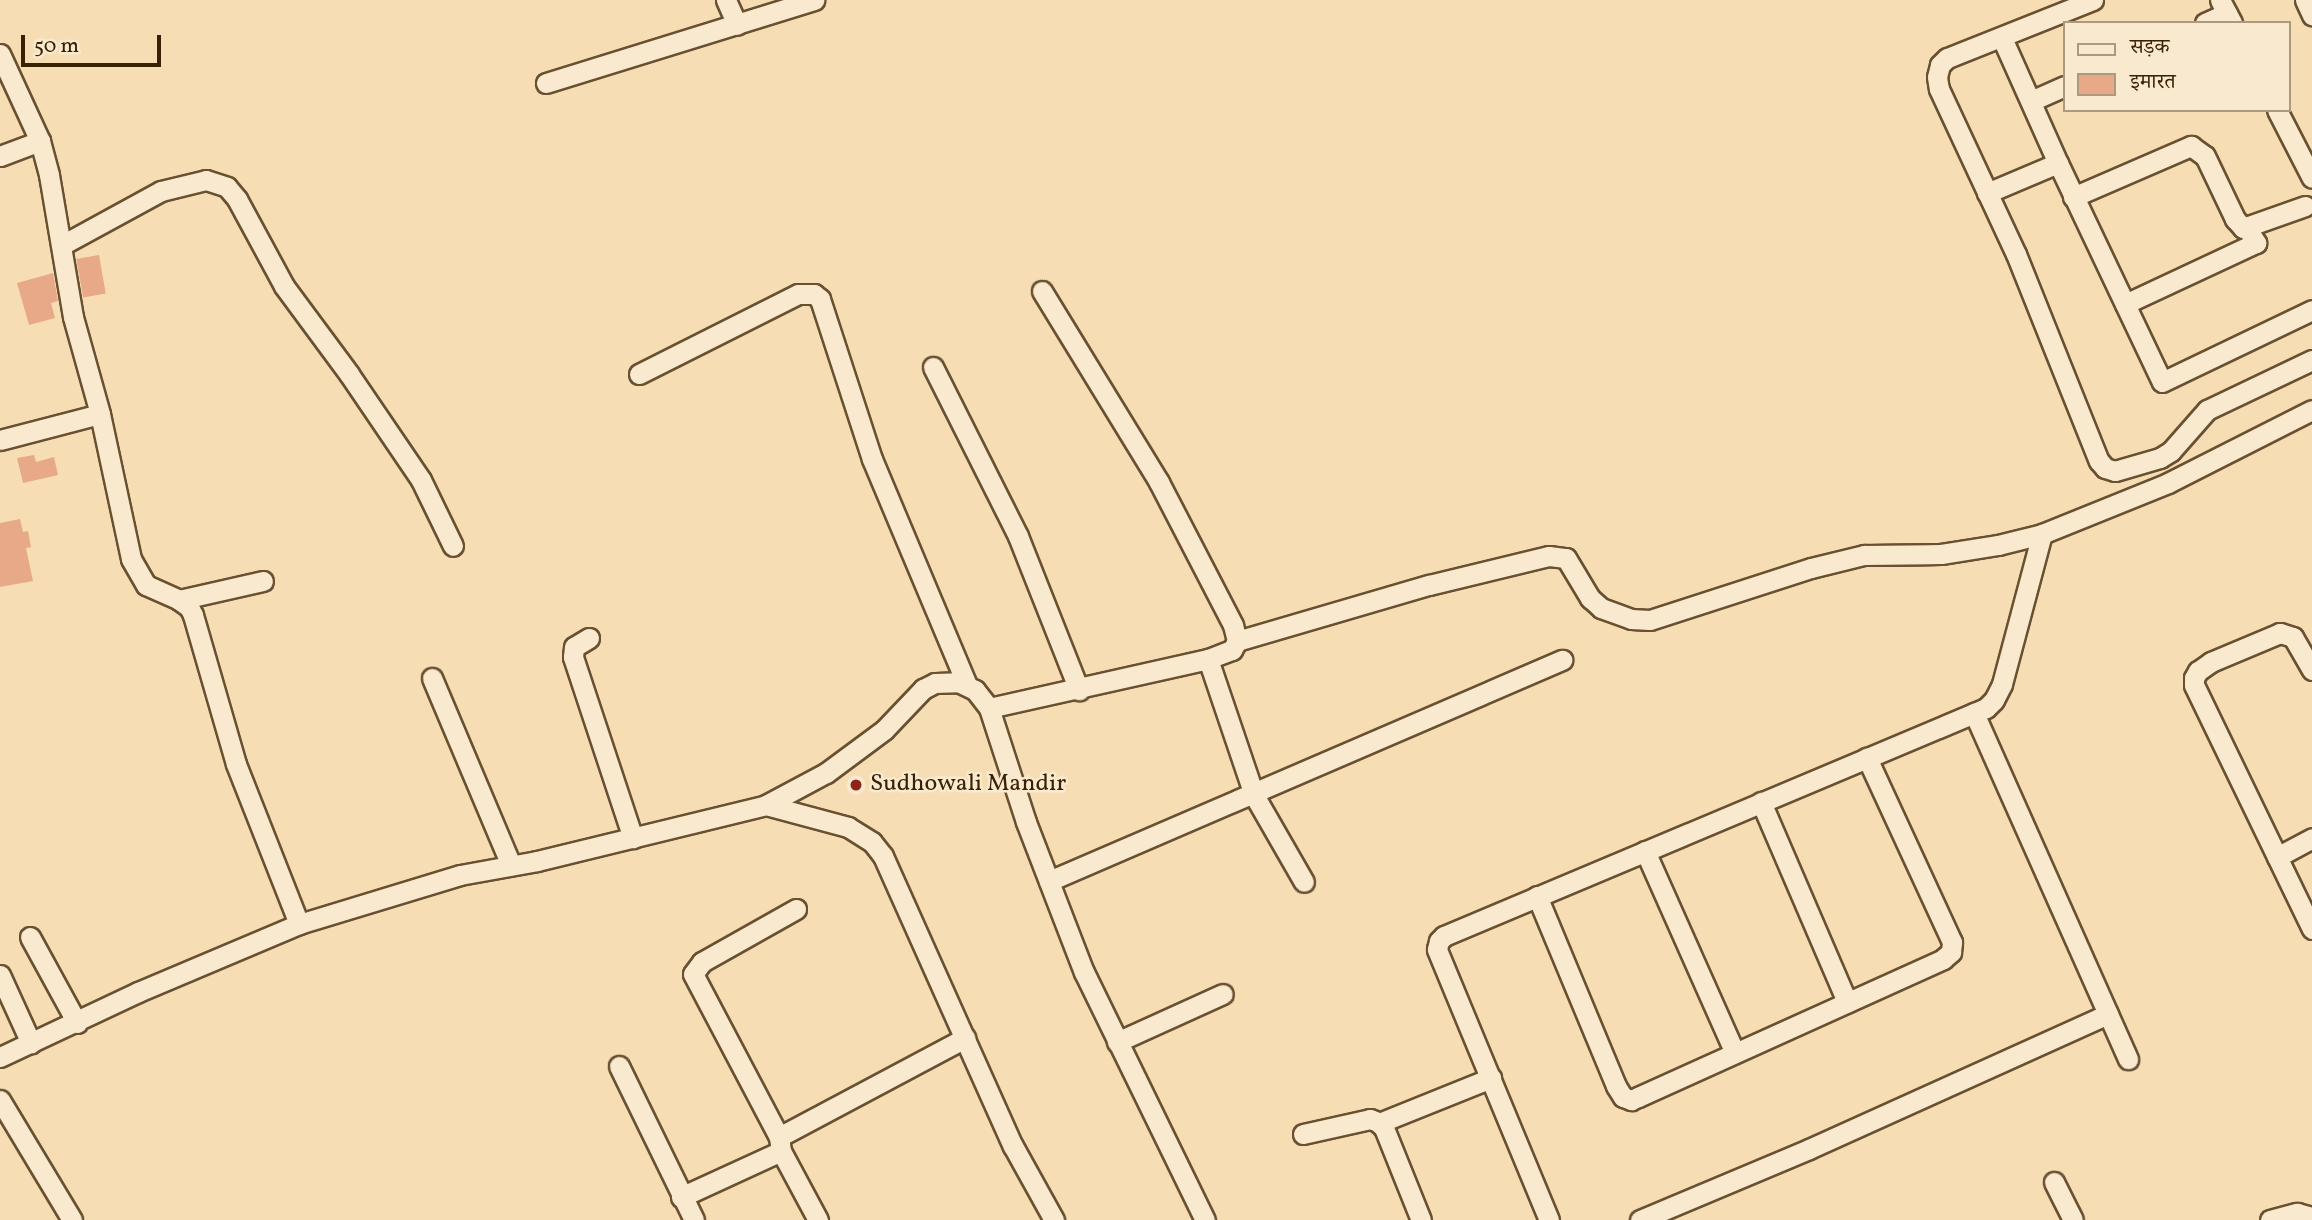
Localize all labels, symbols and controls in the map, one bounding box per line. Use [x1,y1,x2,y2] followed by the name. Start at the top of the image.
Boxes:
[24,21,164,65] scale bar
[2064,21,2291,112] legend
[34,32,79,61] text: 50 m
[2130,33,2169,62] text: सड़क
[2130,68,2176,97] text: इमारत
[870,771,1066,799] place label: Sudhowali Mandir
[848,777,864,793] marker: Sudhowali Mandir

